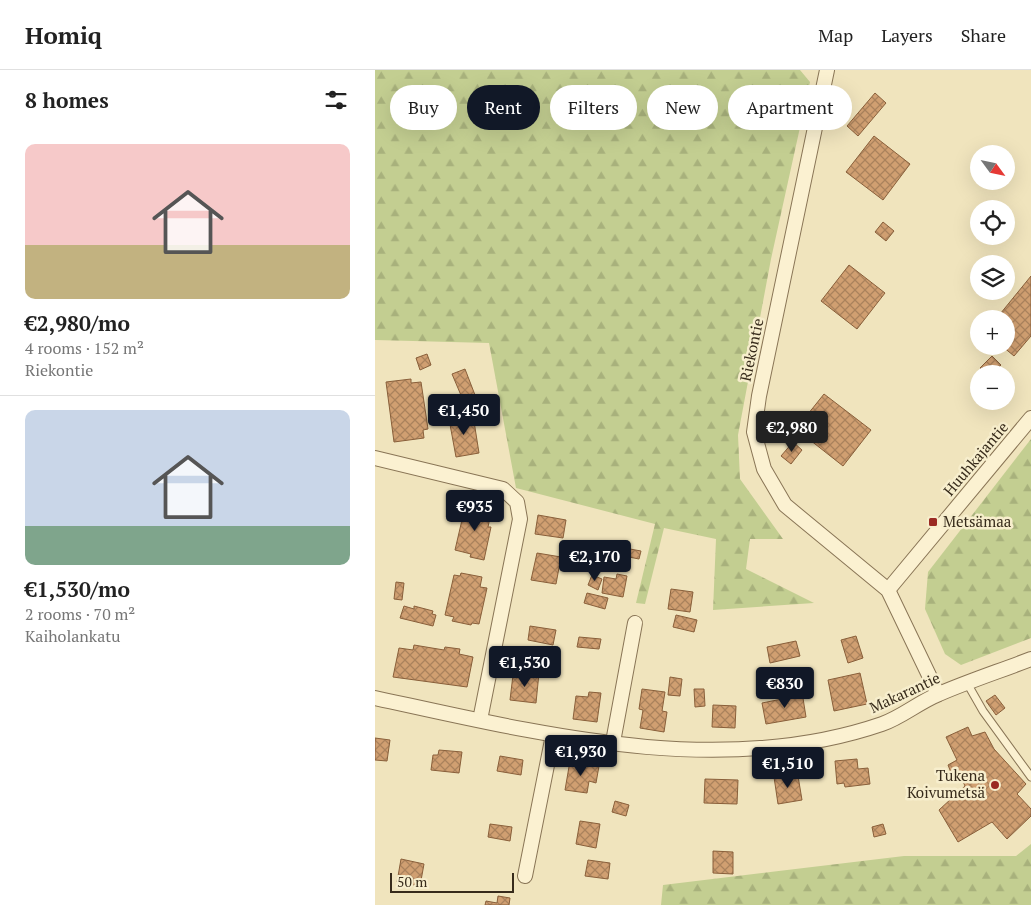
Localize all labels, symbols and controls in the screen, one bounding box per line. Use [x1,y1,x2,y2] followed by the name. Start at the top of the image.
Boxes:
[25,19,102,51] text: Homiq
[818,23,853,47] text: Map
[881,23,933,47] text: Layers
[961,23,1006,47] text: Share
[390,85,457,130] chip: Buy
[467,85,540,130] chip: Rent
[550,85,637,130] chip: Filters
[647,85,718,130] chip: New
[728,85,852,130] chip: Apartment
[25,86,109,114] text: 8 homes
[322,86,350,114] icon: filters
[970,145,1015,190] north arrow
[970,145,1015,410] map controls
[143,177,233,267] icon: home
[970,200,1015,245] button: locate
[970,255,1015,300] button: layers
[25,309,130,337] text: €2,980/mo
[970,310,1015,355] button: +
[735,316,767,383] street label: Riekontie
[25,337,144,359] text: 4 rooms · 152 m²
[25,359,93,381] text: Riekontie
[970,365,1015,410] button: −
[423,394,505,436] pin: €1,450
[439,399,489,421] text: €1,450
[751,410,833,453] pin: €2,980
[767,416,817,438] text: €2,980
[938,417,1012,500] street label: Huuhkajantie
[143,442,233,532] icon: home
[445,490,505,532] pin: €935
[457,495,493,517] text: €935
[943,511,1012,531] place label: Metsämaa
[927,516,939,528] marker: Metsämaa
[554,540,636,582] pin: €2,170
[570,545,620,567] text: €2,170
[25,575,130,603] text: €1,530/mo
[25,603,135,625] text: 2 rooms · 70 m²
[25,625,120,647] text: Kaiholankatu
[484,646,566,688] pin: €1,530
[500,651,550,673] text: €1,530
[755,666,815,709] pin: €830
[866,667,943,717] street label: Makarantie
[767,672,803,694] text: €830
[540,734,622,777] pin: €1,930
[556,740,606,762] text: €1,930
[747,746,829,789] pin: €1,510
[763,752,813,774] text: €1,510
[907,765,985,802] place label: Tukena Koivumetsä
[989,779,1001,791] marker: Tukena Koivumetsä
[390,870,514,893] scale bar
[397,872,427,891] text: 50 m

